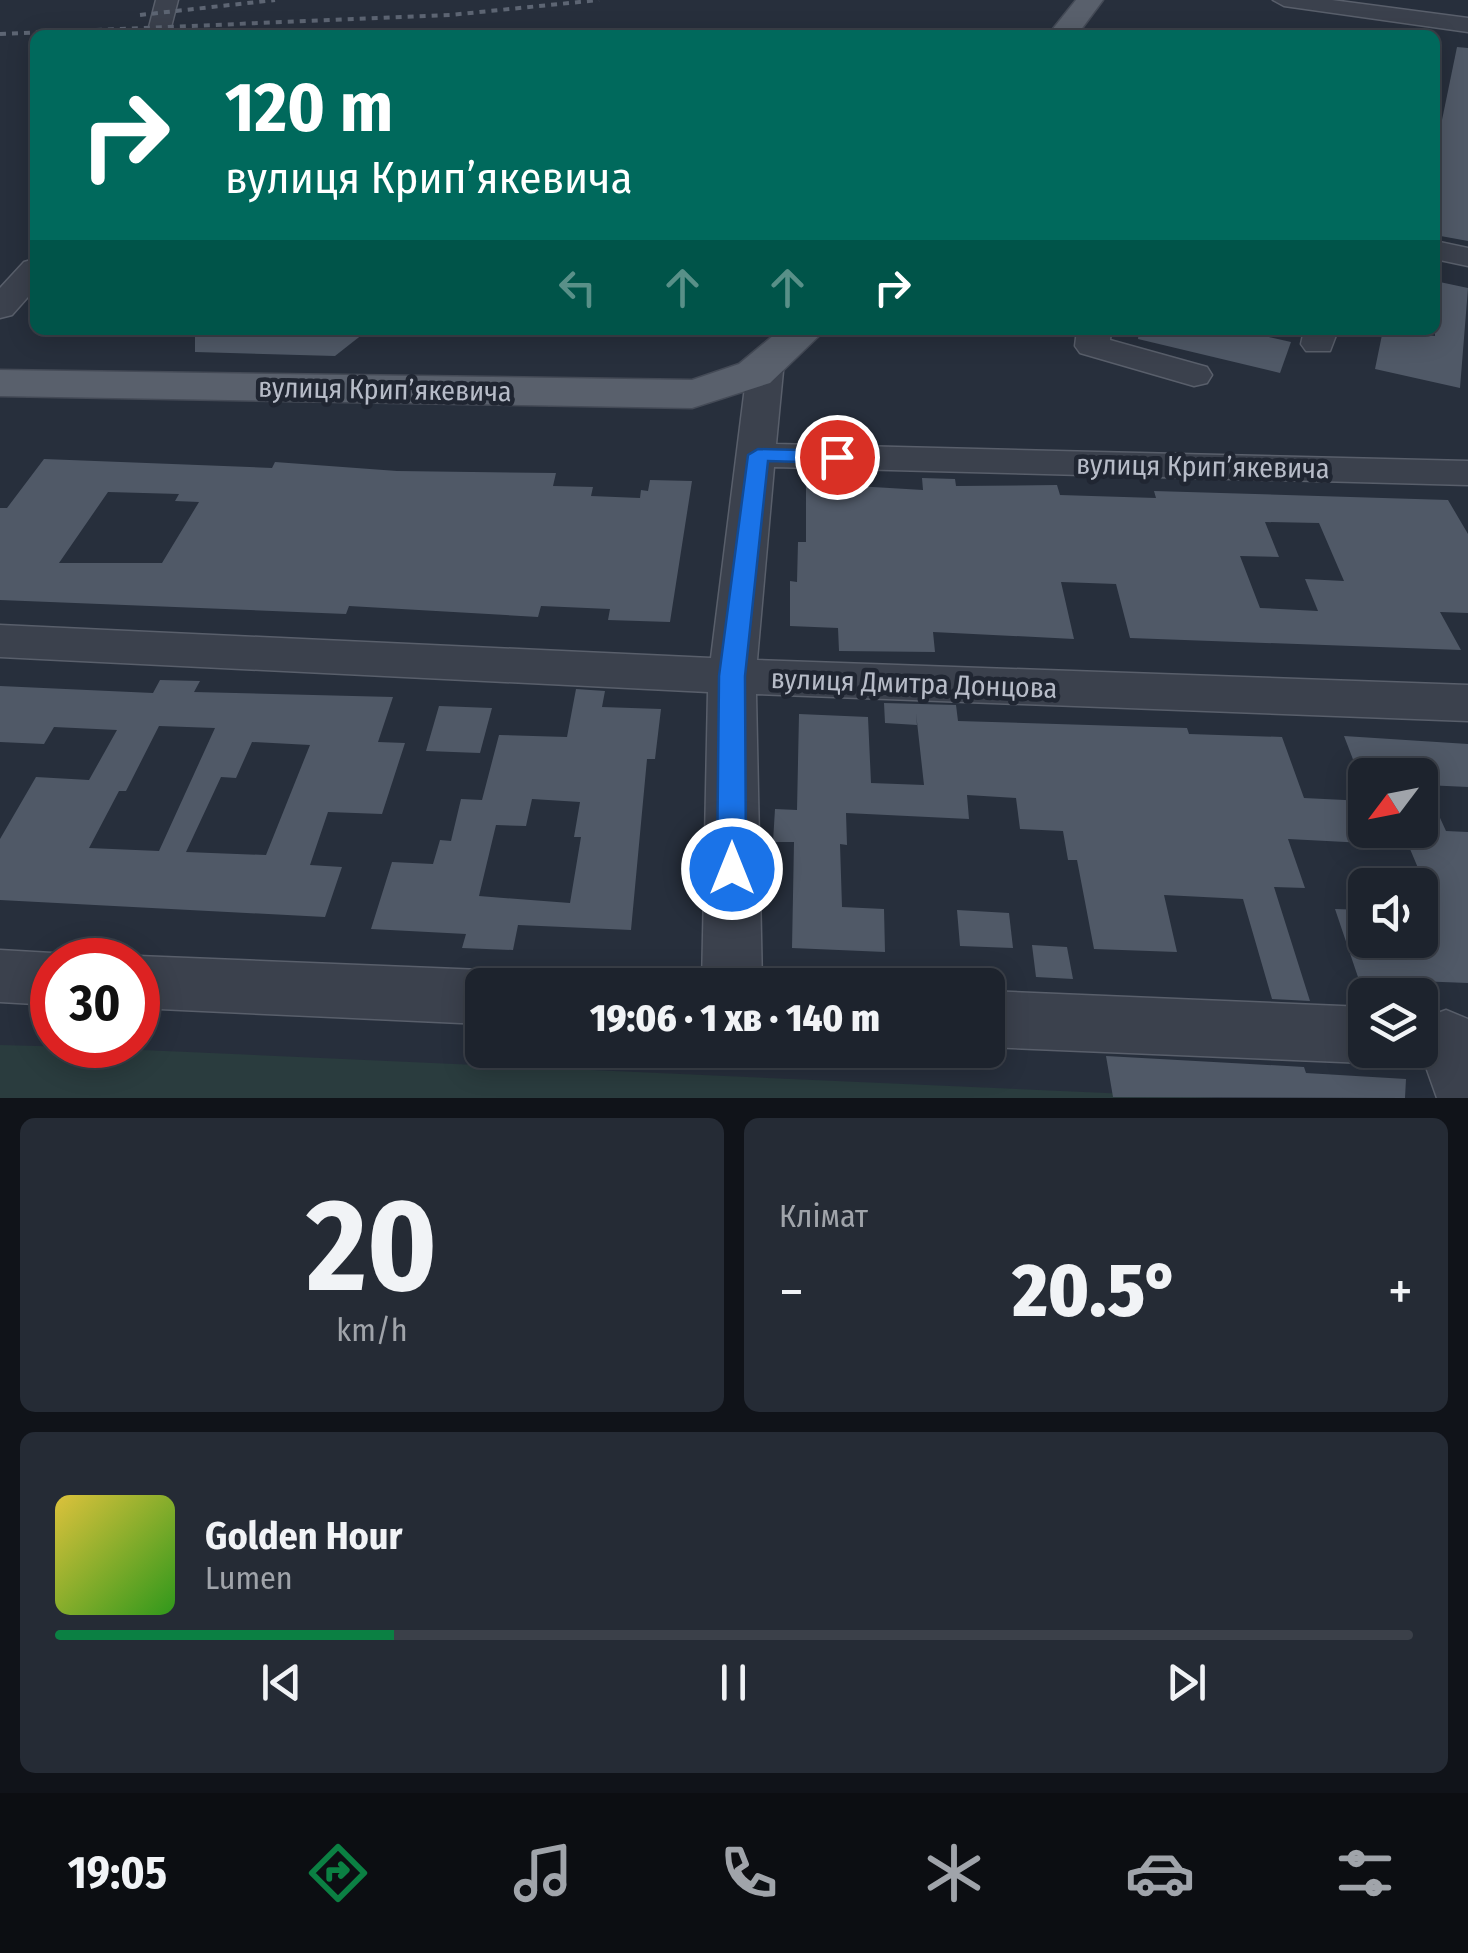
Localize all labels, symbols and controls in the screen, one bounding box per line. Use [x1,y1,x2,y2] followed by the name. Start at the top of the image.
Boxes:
[225,66,393,150] text: 120 m
[60,70,190,200] icon: right
[225,151,632,205] text: вулиця Крипʼякевича
[550,260,605,315] icon: left
[655,260,710,315] icon: ahead
[760,260,815,315] icon: ahead
[865,260,920,315] icon: right
[258,371,512,408] street label: вулиця Крипʼякевича
[795,415,880,500] pin
[810,430,865,485] icon: arrive
[1076,448,1330,485] street label: вулиця Крипʼякевича
[770,662,1058,705] street label: вулиця Дмитра Донцова
[1348,758,1438,848] north arrow
[1348,758,1438,1068] map controls
[680,817,784,921] position arrow
[1348,868,1438,958] button: sound
[30,938,160,1068] speed limit sign: 30
[1348,978,1438,1068] button: layers
[590,995,880,1041] text: 19:06 · 1 хв · 140 m
[306,1168,438,1324] text: 20
[779,1197,868,1235] text: Клімат
[1013,1246,1179,1336] text: 20.5°
[779,1259,804,1325] text: −
[1388,1259,1413,1325] text: +
[336,1311,408,1349] text: km/h
[205,1513,403,1559] text: Golden Hour
[205,1559,293,1597] text: Lumen
[254,1655,309,1710] icon: previous
[706,1655,761,1710] icon: pause
[1159,1655,1214,1710] icon: next
[303,1838,373,1908] icon: directions
[508,1838,578,1908] icon: music
[714,1838,784,1908] icon: phone
[919,1838,989,1908] icon: climate
[1125,1838,1195,1908] icon: car
[1330,1838,1400,1908] icon: filters
[68,1846,167,1900] text: 19:05

